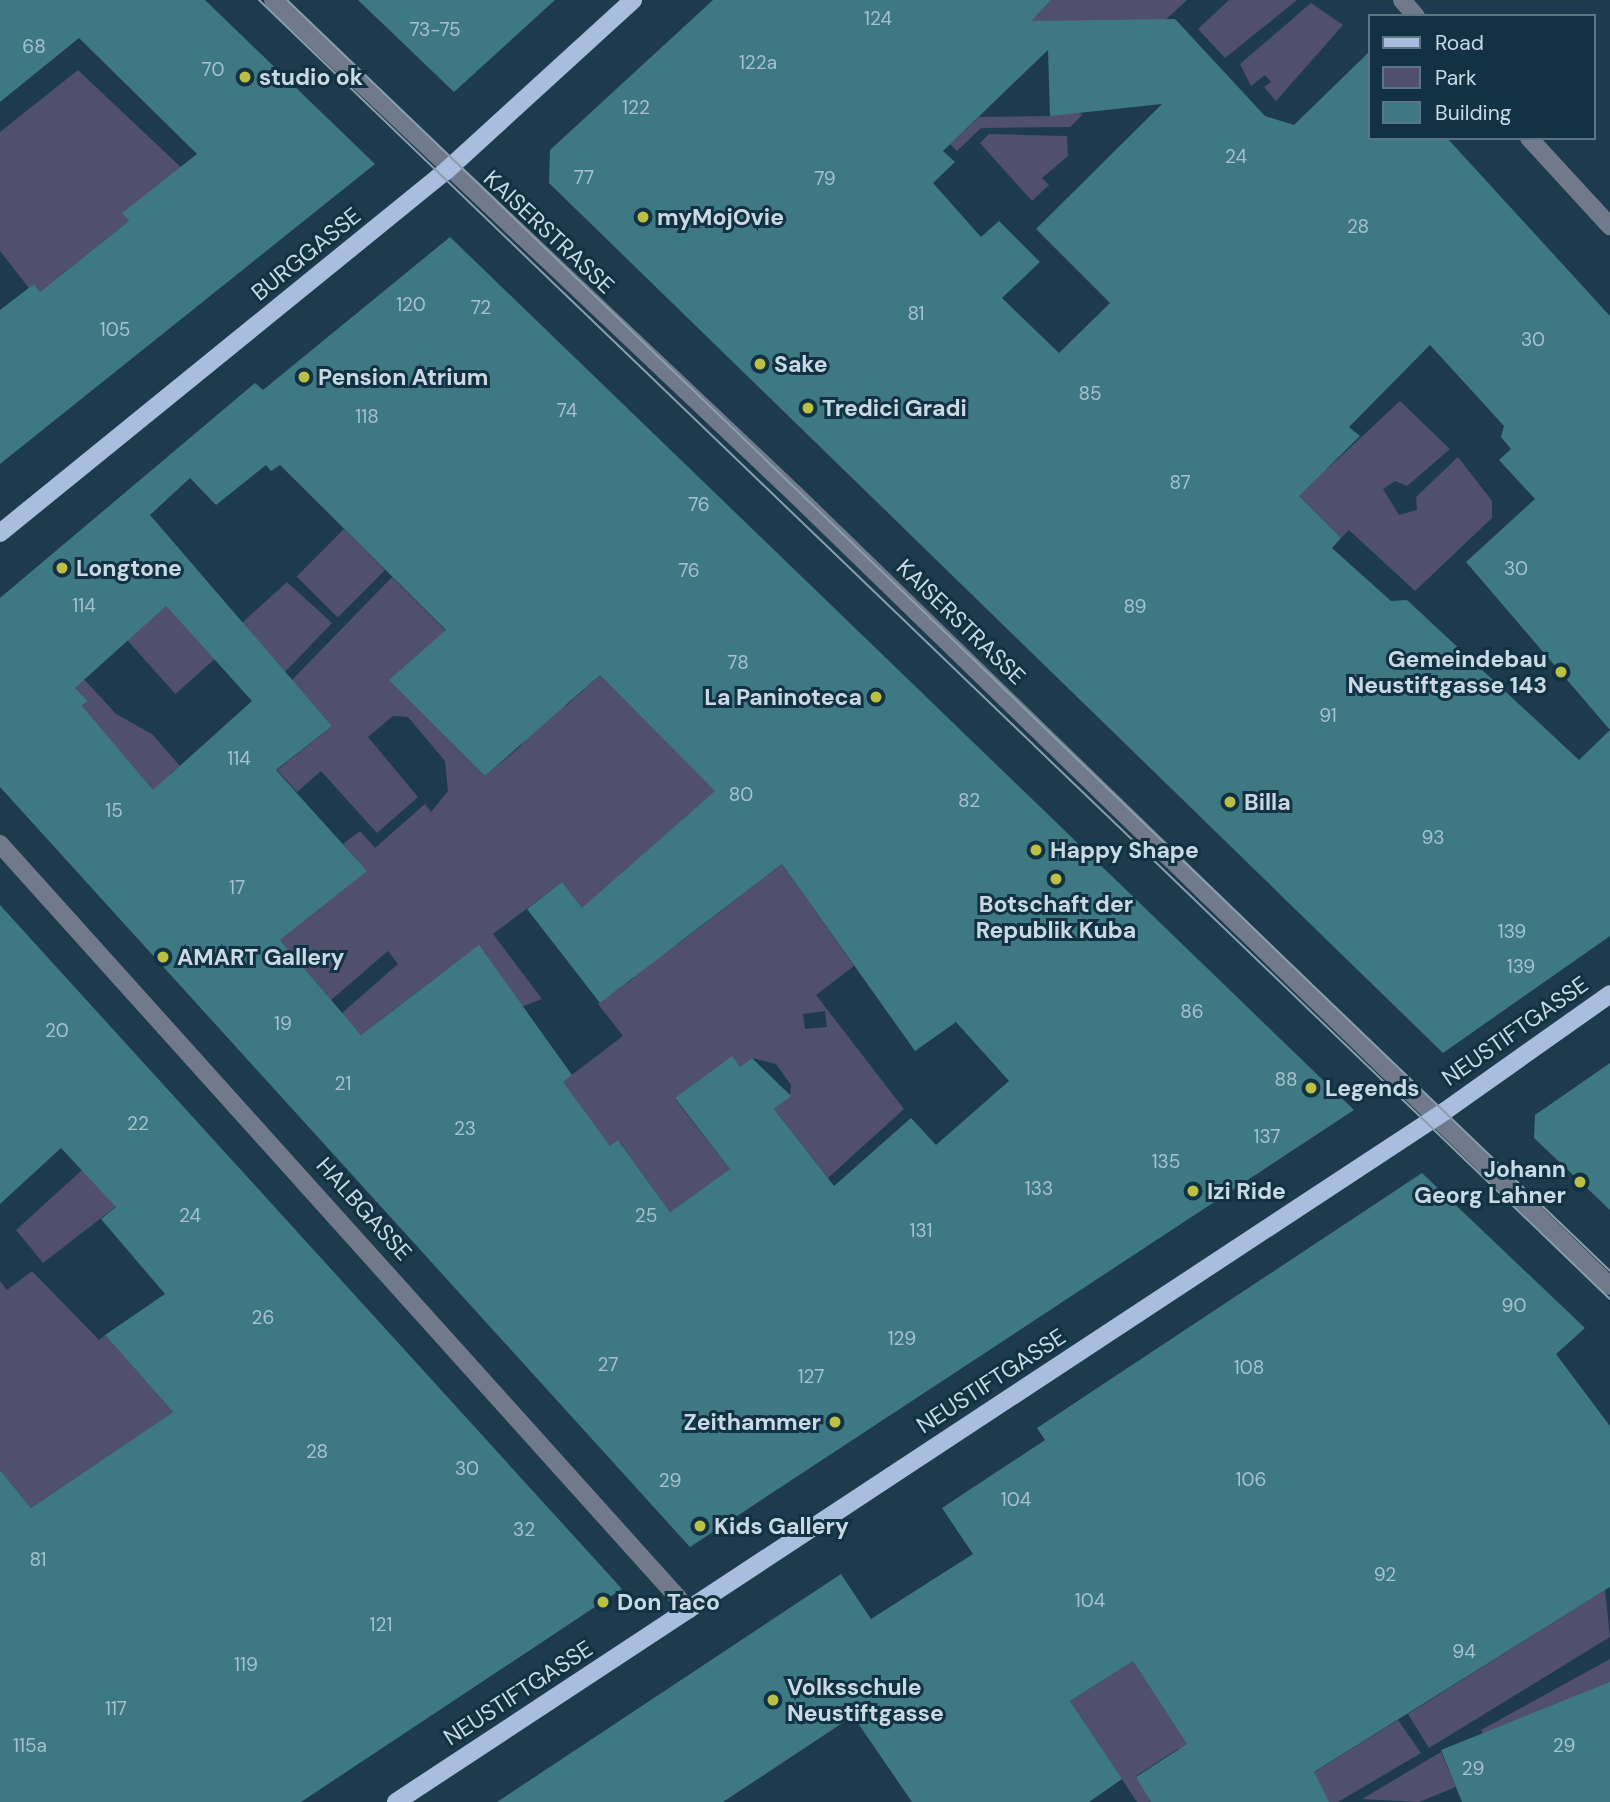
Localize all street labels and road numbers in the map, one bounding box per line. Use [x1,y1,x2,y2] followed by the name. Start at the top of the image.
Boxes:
[478,164,620,300] street label: KAISERSTRASSE
[246,202,366,306] street label: BURGGASSE
[891,554,1031,690] street label: KAISERSTRASSE
[1437,970,1593,1092] street label: NEUSTIFTGASSE
[310,1152,418,1266] street label: HALBGASSE
[911,1323,1071,1439] street label: NEUSTIFTGASSE
[438,1635,598,1751] street label: NEUSTIFTGASSE

